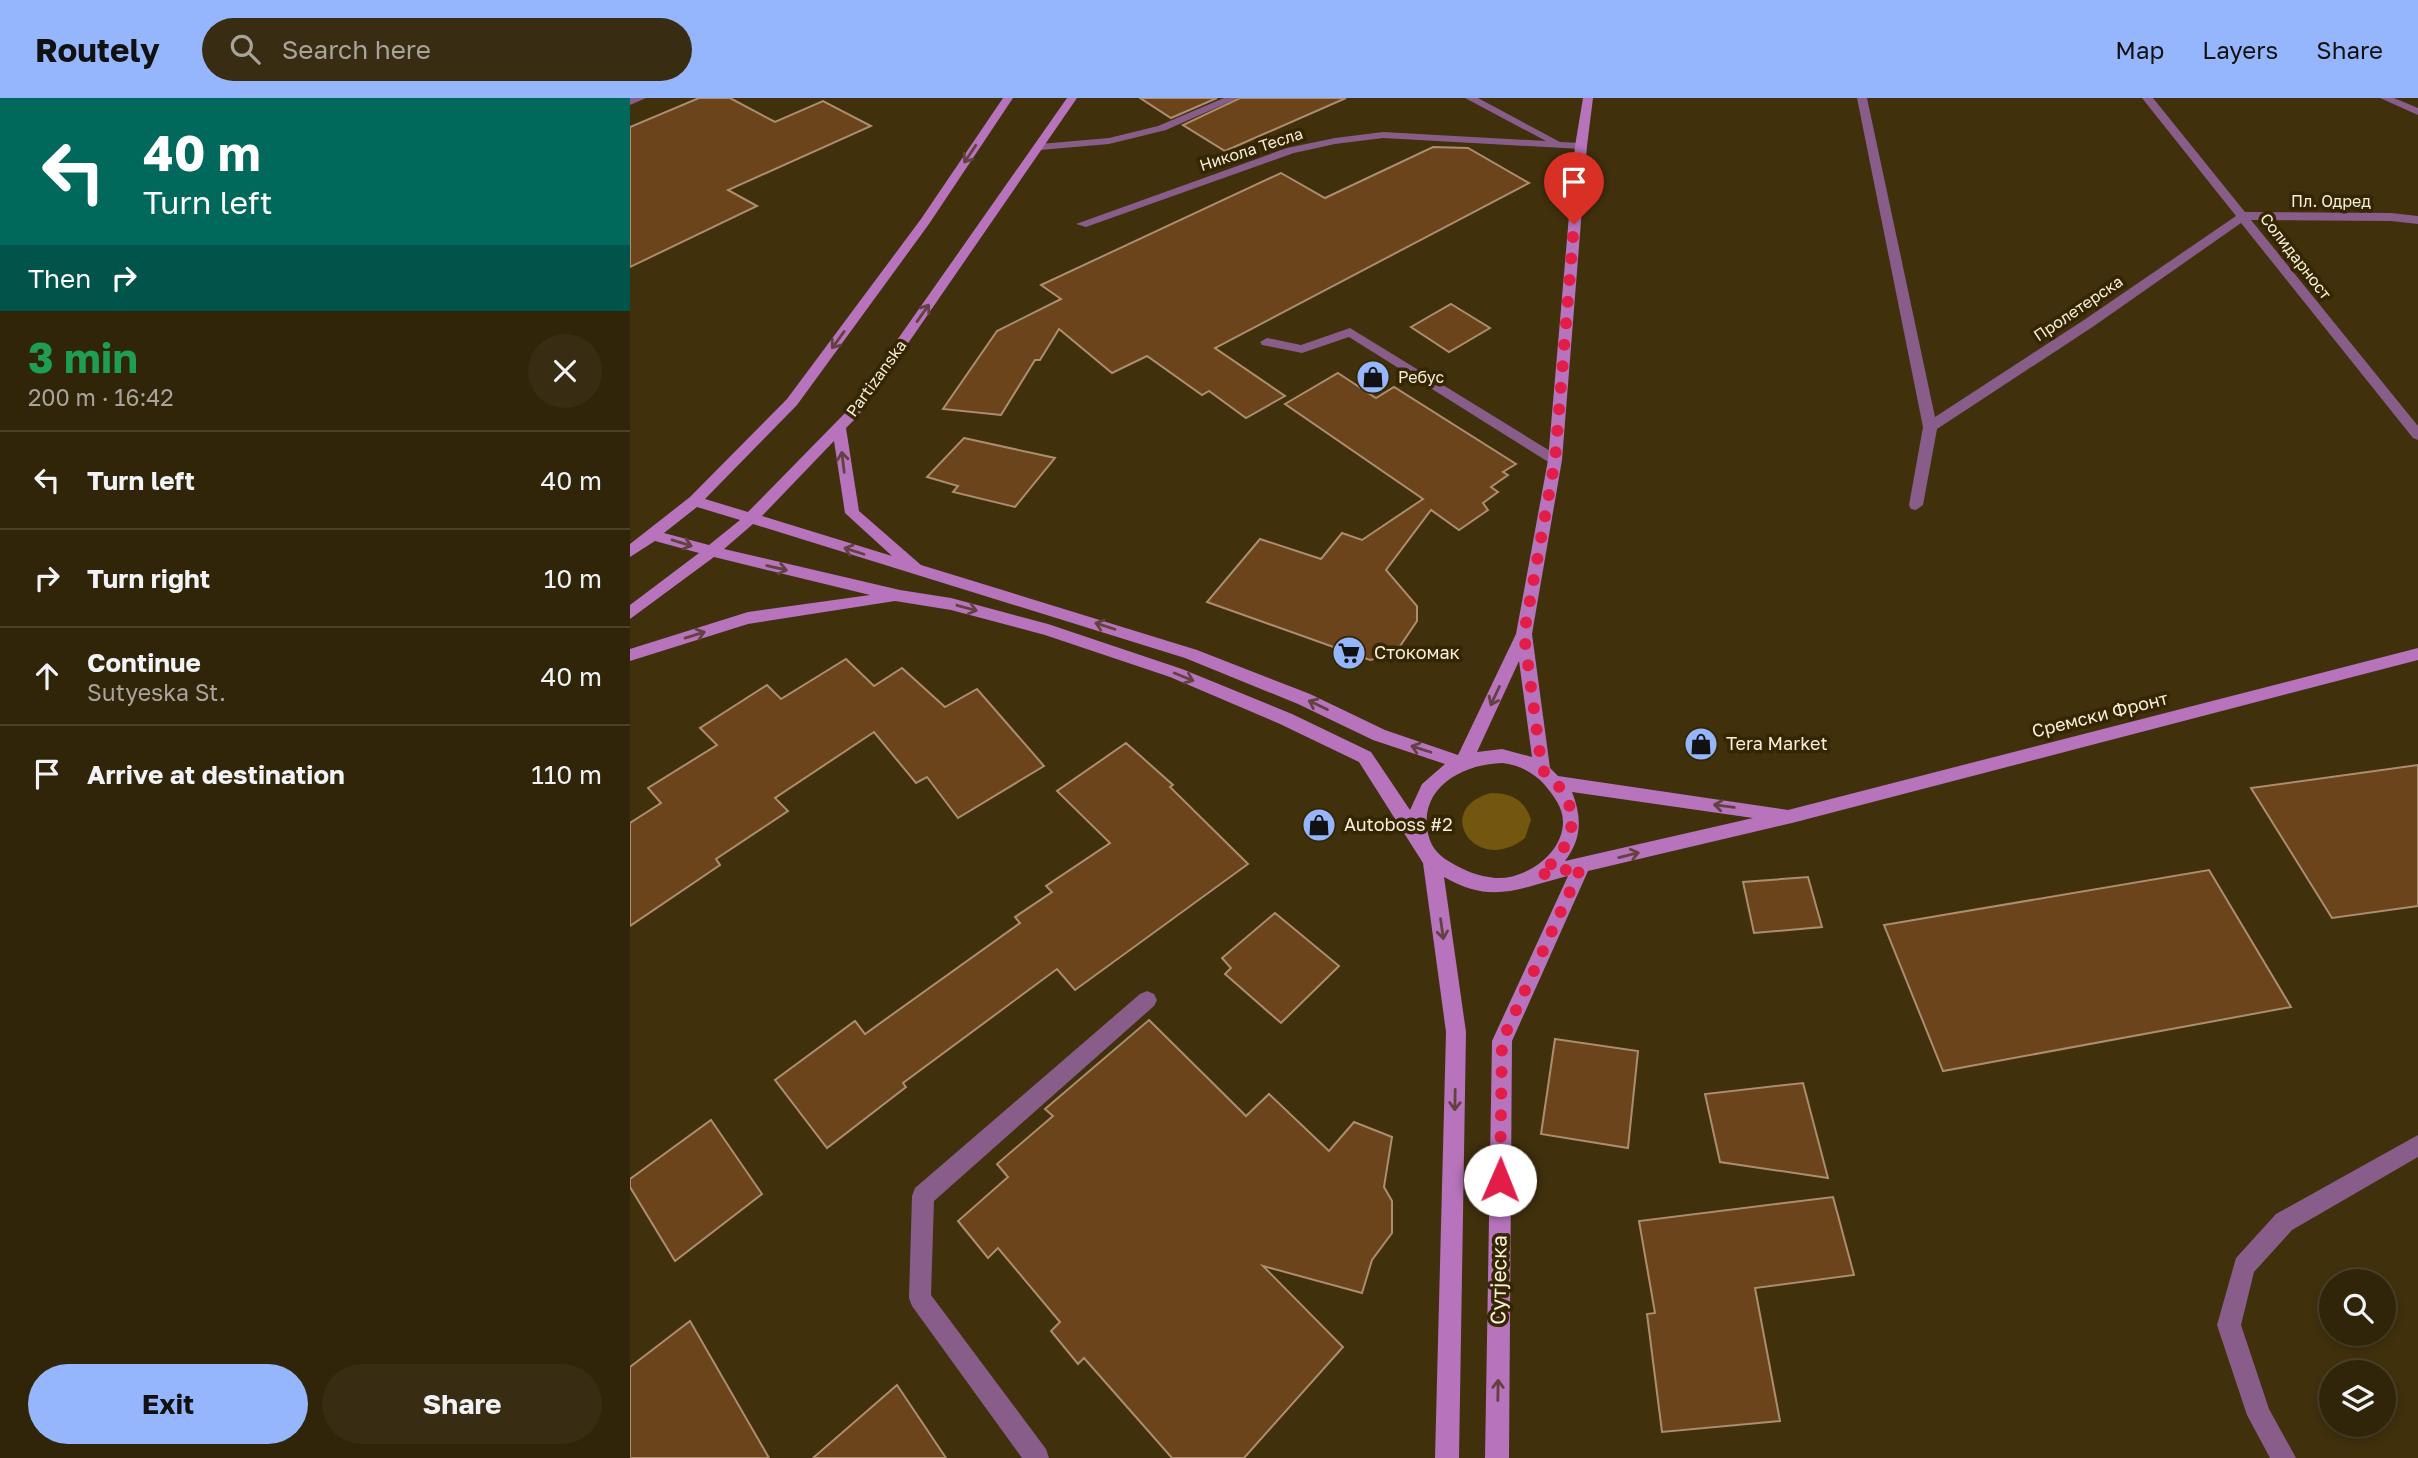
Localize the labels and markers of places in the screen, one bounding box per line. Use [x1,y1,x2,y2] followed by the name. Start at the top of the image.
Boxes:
[1544,152,1604,224] pin
[1354,358,1392,396] shop icon: Ребус
[1398,367,1444,387] place label: Ребус
[1330,634,1368,672] supermarket icon: Стокомак
[1374,641,1460,663] place label: Стокомак
[1682,725,1720,763] shop icon: Tera Market
[1726,732,1828,754] place label: Tera Market
[1300,806,1338,844] shop icon: Autoboss #2
[1344,813,1453,835] place label: Autoboss #2

